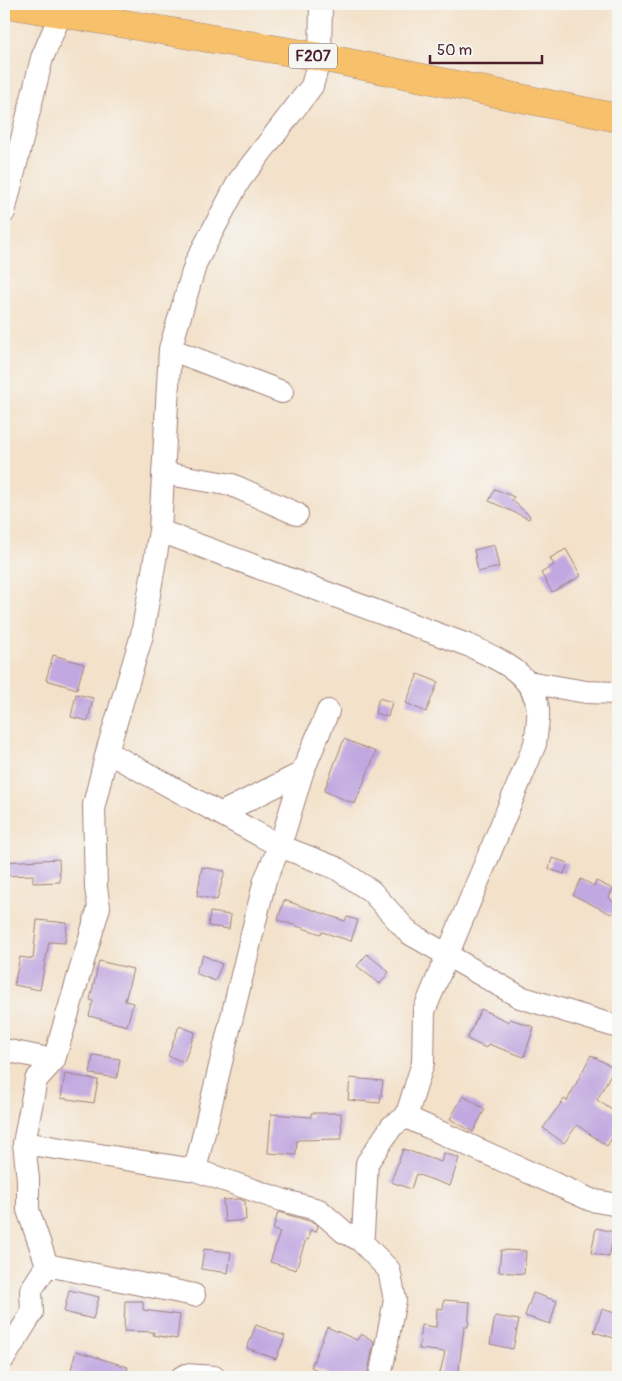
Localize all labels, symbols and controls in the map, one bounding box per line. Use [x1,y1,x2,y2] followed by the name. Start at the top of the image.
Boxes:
[430,32,542,64] scale bar
[437,41,472,60] text: 50 m
[289,44,337,68] road number: F207

